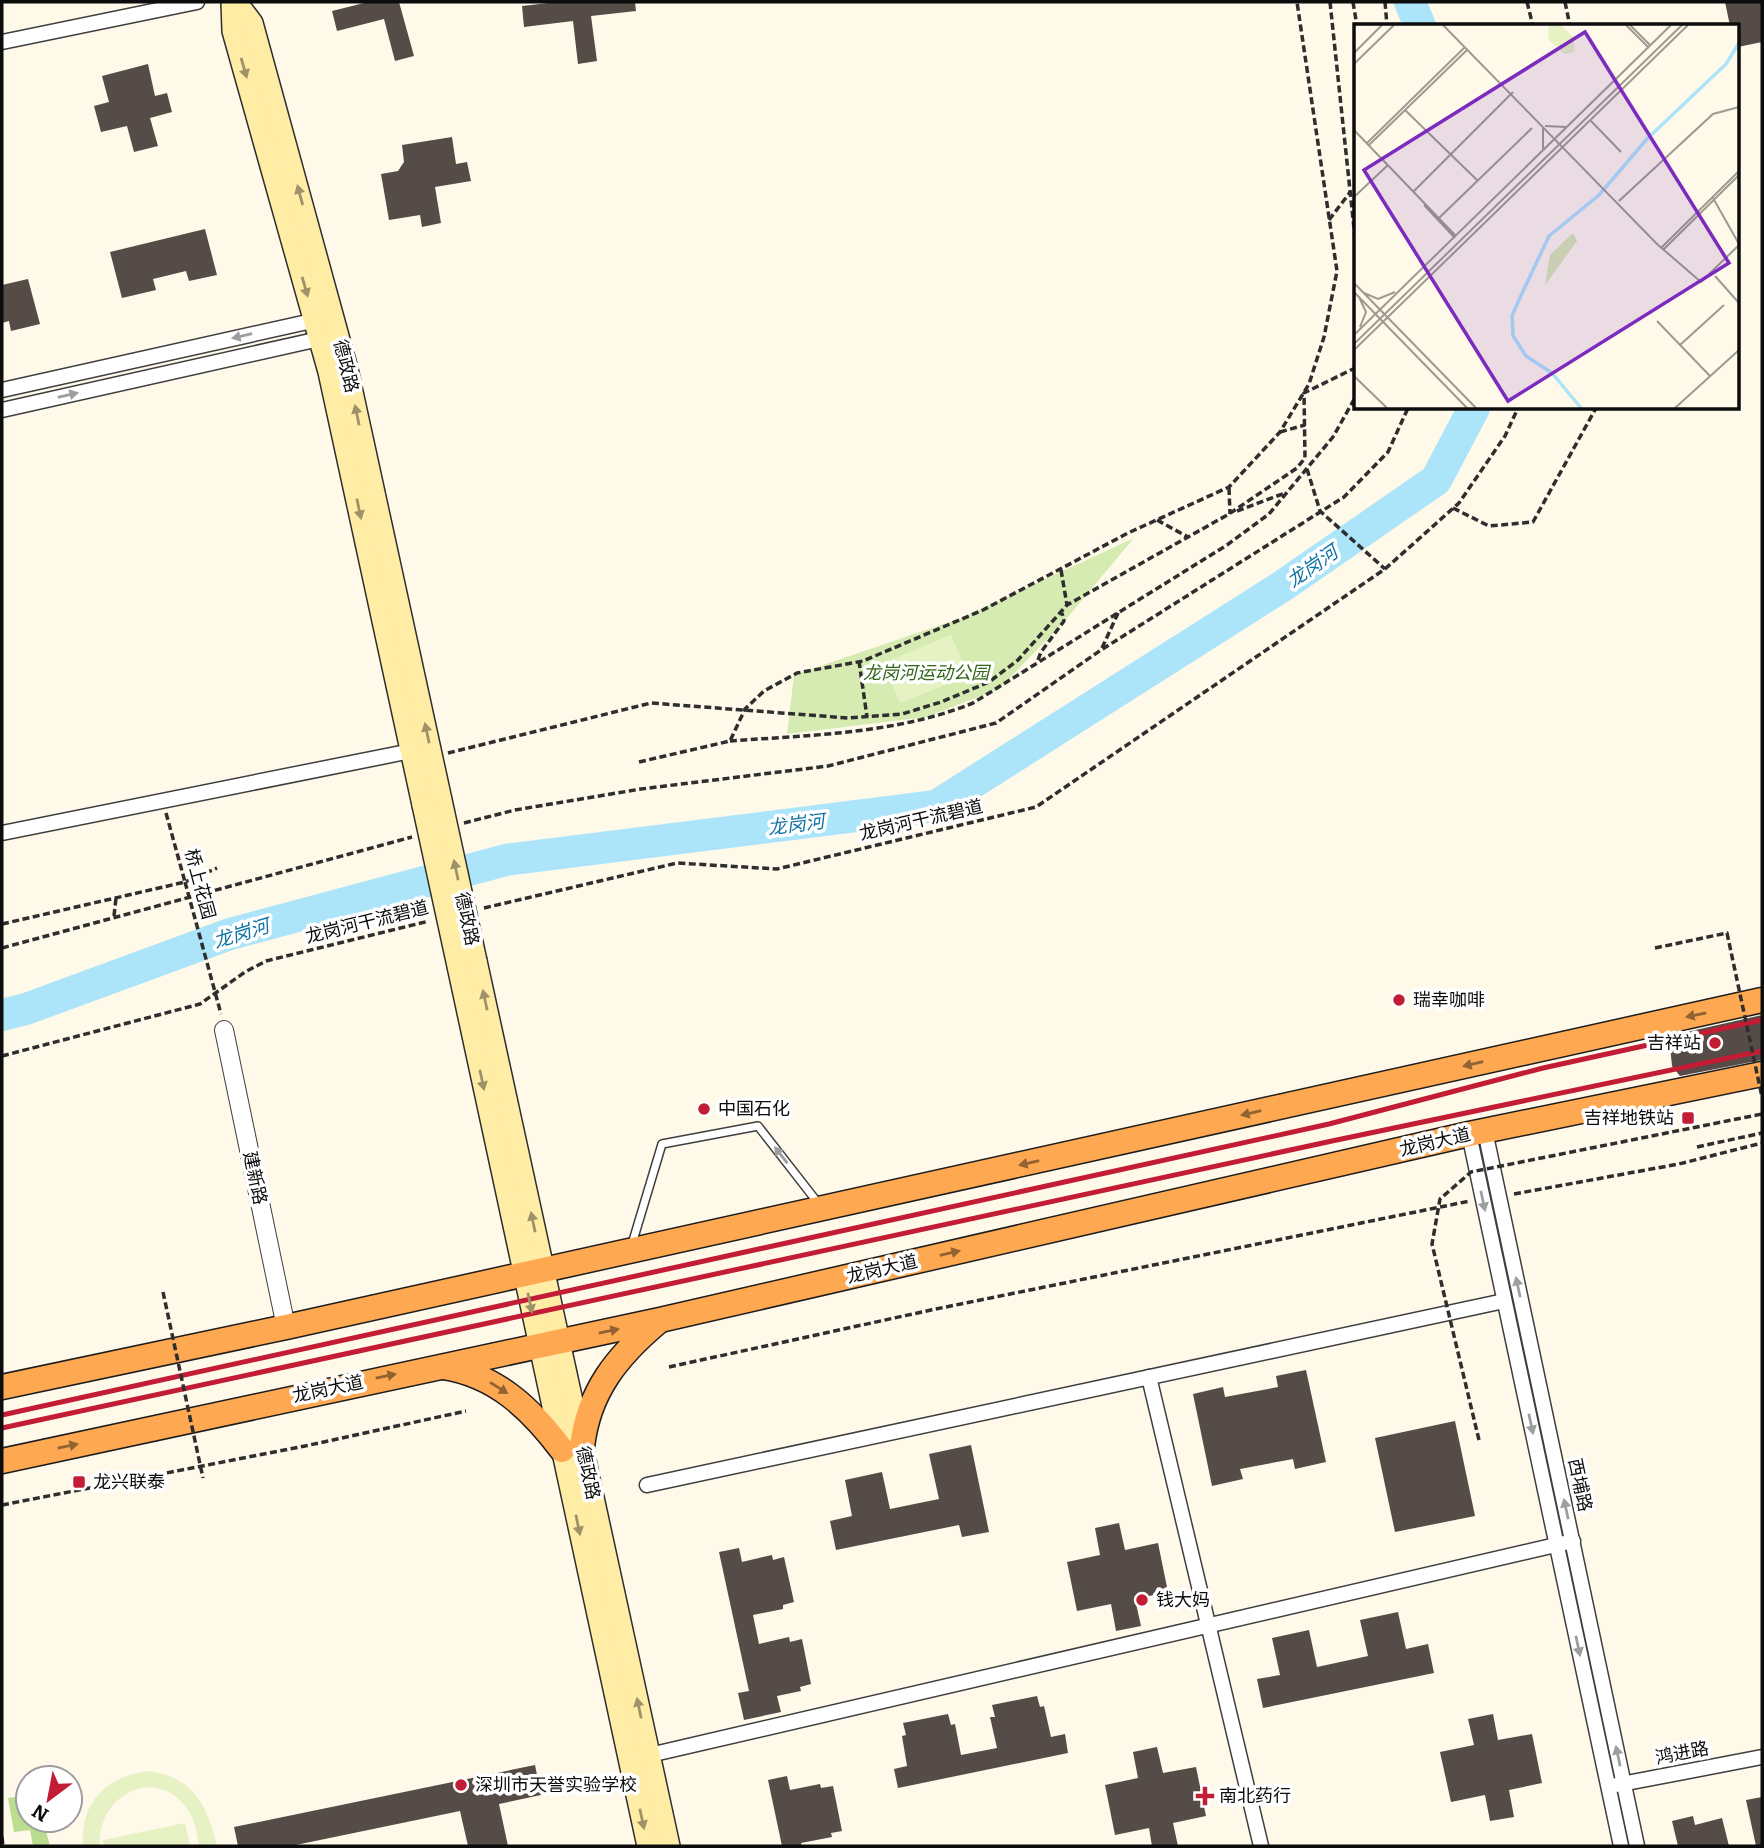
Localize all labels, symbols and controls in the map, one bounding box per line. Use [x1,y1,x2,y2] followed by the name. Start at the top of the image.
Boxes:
[1354,24,1740,410] inset map
[239,58,249,79] one-way arrow
[294,184,304,205] one-way arrow
[301,277,311,298] one-way arrow
[231,331,253,342] one-way arrow
[329,337,363,395] street label: 德政路
[57,390,79,401] one-way arrow
[352,404,363,426] one-way arrow
[353,498,364,520] one-way arrow
[1282,538,1345,592] water label: 龙岗河
[863,662,992,684] park label: 龙岗河运动公园
[421,722,432,744] one-way arrow
[857,795,985,845] street label: 龙岗河干流碧道
[766,809,830,839] water label: 龙岗河
[180,846,220,922] street label: 桥上花园
[451,859,462,881] one-way arrow
[451,890,483,948] street label: 德政路
[303,896,431,948] street label: 龙岗河干流碧道
[211,913,276,953] water label: 龙岗河
[479,989,490,1011] one-way arrow
[1413,989,1485,1011] place label: 瑞幸咖啡
[1391,992,1407,1008] marker: 瑞幸咖啡
[1685,1009,1707,1020] one-way arrow
[1647,1032,1701,1054] place label: 吉祥站
[1707,1035,1723,1051] marker: 吉祥站
[1462,1059,1484,1070] one-way arrow
[477,1069,488,1091] one-way arrow
[718,1098,790,1120] place label: 中国石化
[696,1101,712,1117] marker: 中国石化
[1584,1107,1674,1129] place label: 吉祥地铁站
[1240,1108,1262,1119] one-way arrow
[1680,1110,1696,1126] marker: 吉祥地铁站
[1397,1123,1473,1161] street label: 龙岗大道
[774,1146,788,1164] one-way arrow
[239,1149,271,1207] street label: 建新路
[1018,1158,1040,1169] one-way arrow
[1478,1190,1489,1212] one-way arrow
[527,1211,538,1233] one-way arrow
[939,1248,961,1259] one-way arrow
[844,1250,920,1288] street label: 龙岗大道
[1513,1275,1524,1297] one-way arrow
[525,1292,536,1314] one-way arrow
[598,1325,620,1336] one-way arrow
[290,1371,366,1407] street label: 龙岗大道
[375,1371,397,1382] one-way arrow
[489,1381,509,1394] one-way arrow
[1525,1413,1536,1435] one-way arrow
[57,1441,79,1452] one-way arrow
[572,1444,604,1502] street label: 德政路
[1564,1456,1596,1514] street label: 西埔路
[93,1471,165,1493] place label: 龙兴联泰
[71,1474,87,1490] marker: 龙兴联泰
[1560,1498,1571,1520] one-way arrow
[573,1514,584,1536] one-way arrow
[1156,1589,1210,1611] place label: 钱大妈
[1134,1592,1150,1608] marker: 钱大妈
[1573,1635,1584,1657] one-way arrow
[633,1697,644,1719] one-way arrow
[1653,1737,1711,1769] street label: 鸿进路
[1613,1745,1624,1767] one-way arrow
[14,1764,84,1834] north arrow
[475,1774,637,1796] place label: 深圳市天誉实验学校
[453,1777,469,1793] marker: 深圳市天誉实验学校
[1219,1785,1291,1807] place label: 南北药行
[1197,1788,1213,1804] marker: 南北药行
[28,1799,53,1827] text: N
[637,1808,648,1830] one-way arrow

